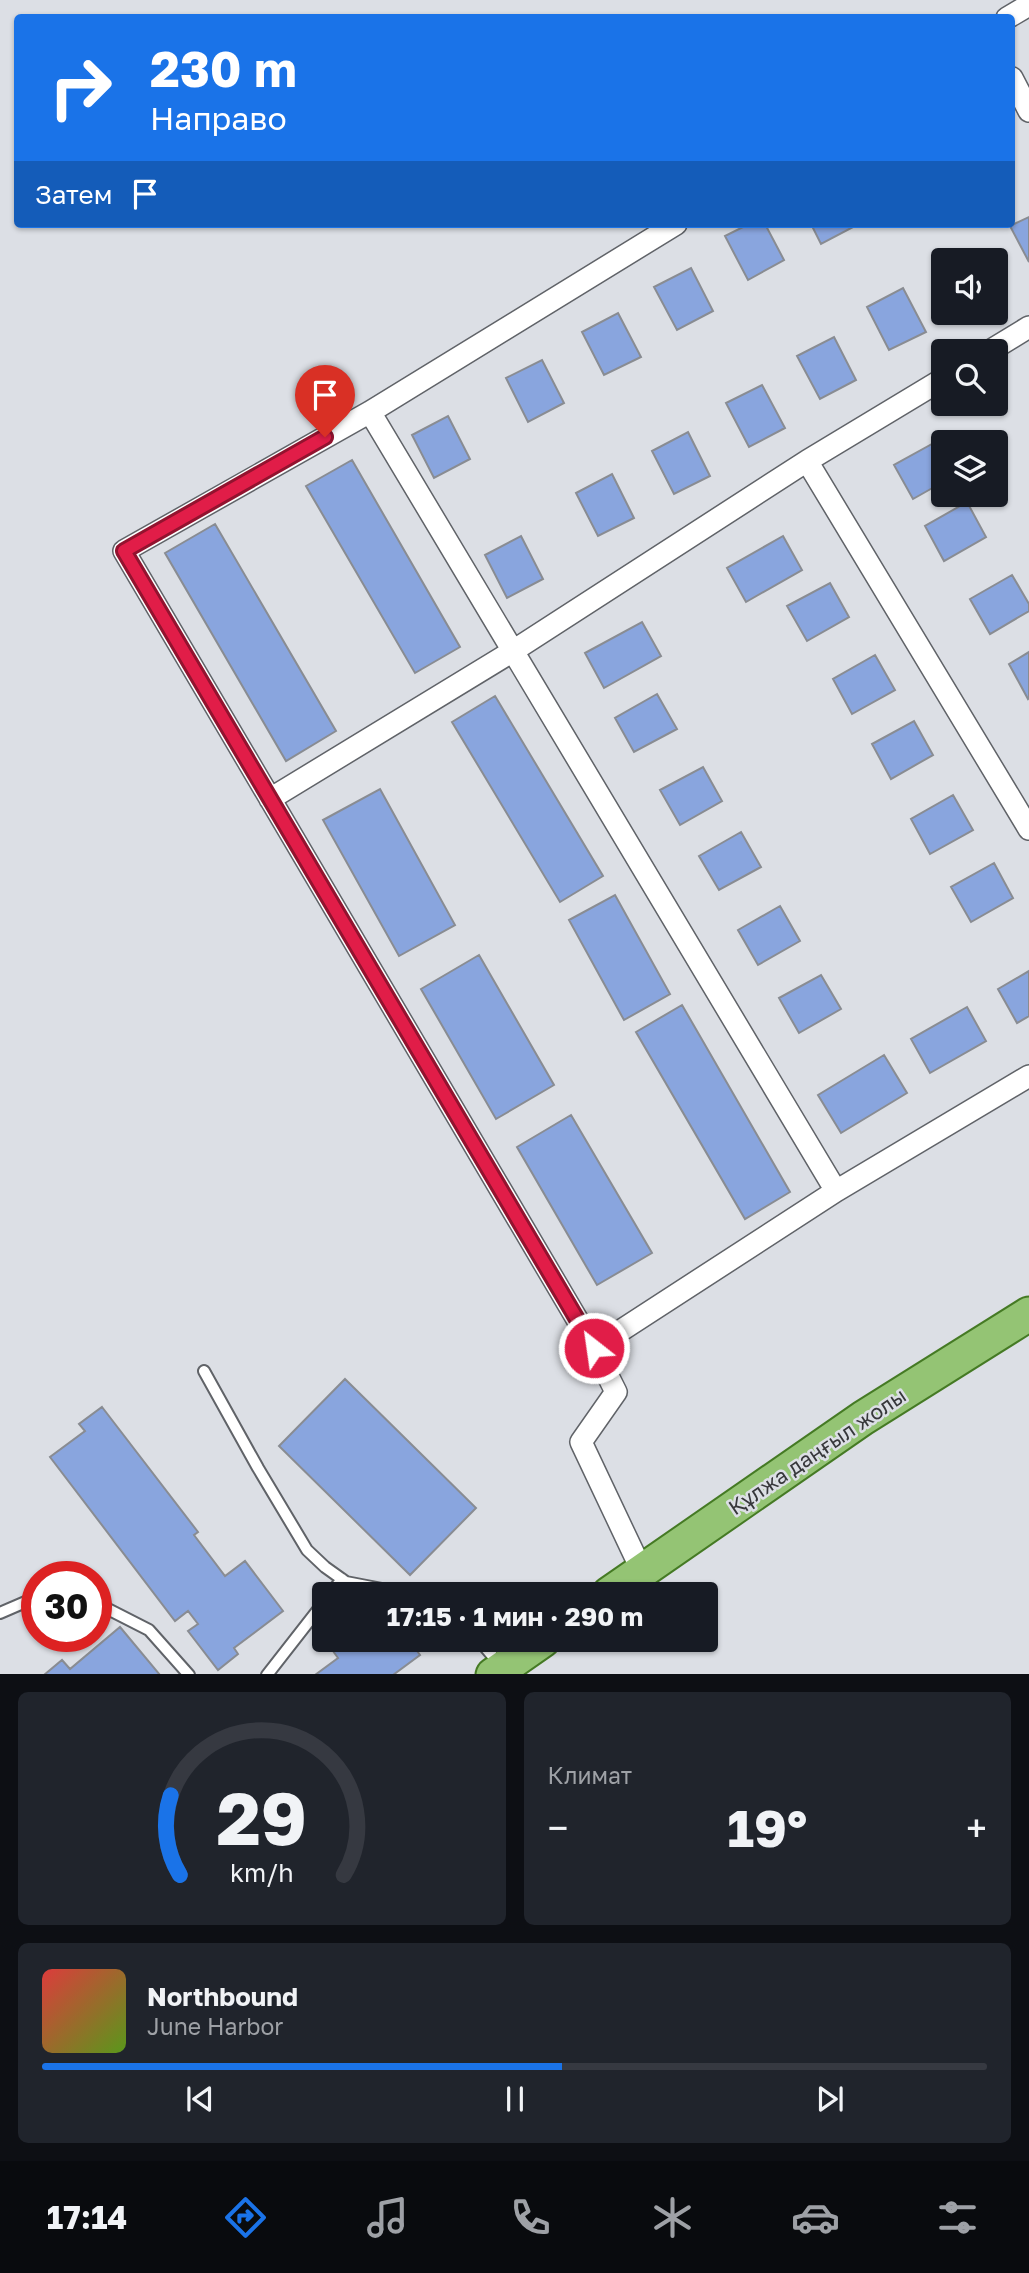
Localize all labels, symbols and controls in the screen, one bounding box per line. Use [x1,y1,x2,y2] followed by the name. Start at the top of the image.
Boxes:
[150,39,297,98] text: 230 m
[35,42,126,133] icon: right
[150,99,287,137] text: Направо
[126,175,164,213] icon: arrive
[35,179,112,210] text: Затем
[931,248,1008,507] map controls
[931,248,1008,325] button: sound
[931,339,1008,416] button: search
[295,365,355,437] pin
[306,376,344,414] icon: arrive
[931,430,1008,507] button: layers
[557,1311,631,1385] position arrow
[723,1382,911,1520] street label: Құлжа даңғыл жолы
[21,1561,112,1652] speed limit sign: 30
[387,1601,643,1632] text: 17:15 · 1 мин · 290 m
[548,1761,632,1789] text: Климат
[216,1774,307,1861] text: 29
[727,1796,807,1858] text: 19°
[548,1805,568,1850] text: −
[966,1805,987,1850] text: +
[230,1856,294,1887] text: km/h
[147,1981,298,2012] text: Northbound
[147,2012,283,2040] text: June Harbor
[181,2080,219,2118] icon: previous
[496,2080,534,2118] icon: pause
[811,2080,849,2118] icon: next
[221,2193,270,2242] icon: directions
[363,2193,412,2242] icon: music
[506,2193,555,2242] icon: phone
[648,2193,697,2242] icon: climate
[791,2193,840,2242] icon: car
[933,2193,982,2242] icon: filters
[47,2198,127,2236] text: 17:14

